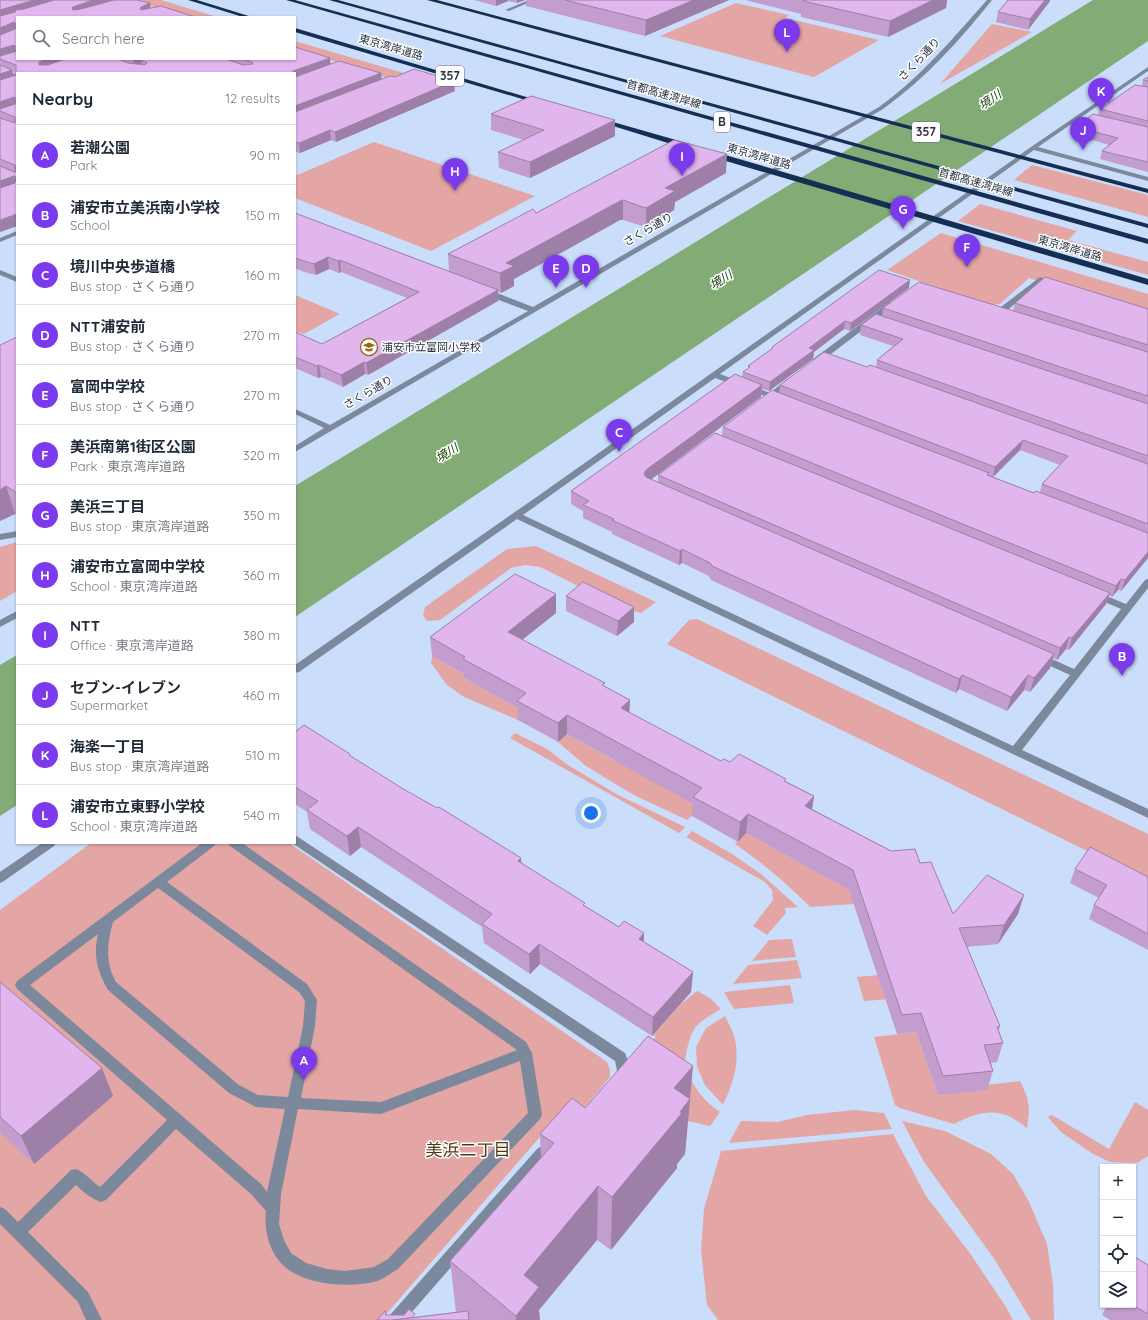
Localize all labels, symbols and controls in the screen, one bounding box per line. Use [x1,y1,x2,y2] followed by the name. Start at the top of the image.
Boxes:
[16,16,296,60] search box
[774,19,800,52] pin: L
[30,27,52,49] icon: search
[62,29,145,48] text: Search here
[357,31,425,63] street label: 東京湾岸道路
[895,34,943,84] street label: さくら通り
[436,66,464,86] road number: 357
[625,77,703,111] street label: 首都高速湾岸線
[1088,78,1114,111] pin: K
[976,86,1006,113] water label: 境川
[32,88,93,109] text: Nearby
[225,90,280,106] text: 12 results
[714,112,730,132] road number: B
[1070,117,1096,150] pin: J
[912,122,940,142] road number: 357
[70,138,130,157] text: 若潮公園
[725,140,793,172] street label: 東京湾岸道路
[669,143,695,176] pin: I
[41,147,49,163] text: A
[250,147,280,163] text: 90 m
[70,157,98,173] text: Park
[442,158,468,191] pin: H
[937,165,1015,199] street label: 首都高速湾岸線
[890,196,916,229] pin: G
[70,198,220,217] text: 浦安市立美浜南小学校
[41,207,49,223] text: B
[245,207,280,223] text: 150 m
[621,209,675,249] street label: さくら通り
[70,217,110,233] text: School
[1036,232,1104,264] street label: 東京湾岸道路
[954,234,980,267] pin: F
[543,255,569,288] pin: E
[573,255,599,288] pin: D
[70,257,175,276] text: 境川中央歩道橋
[707,266,737,292] water label: 境川
[41,267,49,283] text: C
[245,267,280,283] text: 160 m
[70,278,196,294] text: Bus stop · さくら通り
[70,317,145,336] text: NTT浦安前
[40,327,50,343] text: D
[243,327,280,343] text: 270 m
[359,337,379,357] school or university icon: 浦安市立富岡小学校
[70,338,196,354] text: Bus stop · さくら通り
[382,340,481,354] place label: 浦安市立富岡小学校
[341,372,395,412] street label: さくら通り
[70,377,145,396] text: 富岡中学校
[41,387,49,403] text: E
[243,387,280,403] text: 270 m
[70,398,196,414] text: Bus stop · さくら通り
[606,419,632,452] pin: C
[70,437,196,456] text: 美浜南第1街区公園
[433,439,463,465] water label: 境川
[41,447,49,463] text: F
[243,447,280,463] text: 320 m
[70,458,185,474] text: Park · 東京湾岸道路
[70,497,145,516] text: 美浜三丁目
[40,507,50,523] text: G
[243,507,280,523] text: 350 m
[70,518,209,534] text: Bus stop · 東京湾岸道路
[70,557,205,576] text: 浦安市立富岡中学校
[40,567,50,583] text: H
[243,567,280,583] text: 360 m
[70,578,198,594] text: School · 東京湾岸道路
[70,616,100,635] text: NTT
[43,627,47,643] text: I
[243,627,280,643] text: 380 m
[70,637,194,653] text: Office · 東京湾岸道路
[1109,643,1135,676] pin: B
[70,678,181,697] text: セブン-イレブン
[41,687,49,703] text: J
[243,687,280,703] text: 460 m
[70,697,148,713] text: Supermarket
[70,737,145,756] text: 海楽一丁目
[41,747,49,763] text: K
[245,747,280,763] text: 510 m
[70,758,209,774] text: Bus stop · 東京湾岸道路
[70,797,205,816] text: 浦安市立東野小学校
[581,803,601,823] your location
[41,807,49,823] text: L
[243,807,280,823] text: 540 m
[70,818,198,834] text: School · 東京湾岸道路
[291,1047,317,1080] pin: A
[426,1139,511,1160] district label: 美浜二丁目
[1100,1164,1136,1308] map controls
[1100,1164,1136,1200] button: +
[1100,1200,1136,1236] button: −
[1100,1236,1136,1272] button: locate
[1100,1272,1136,1308] button: layers

